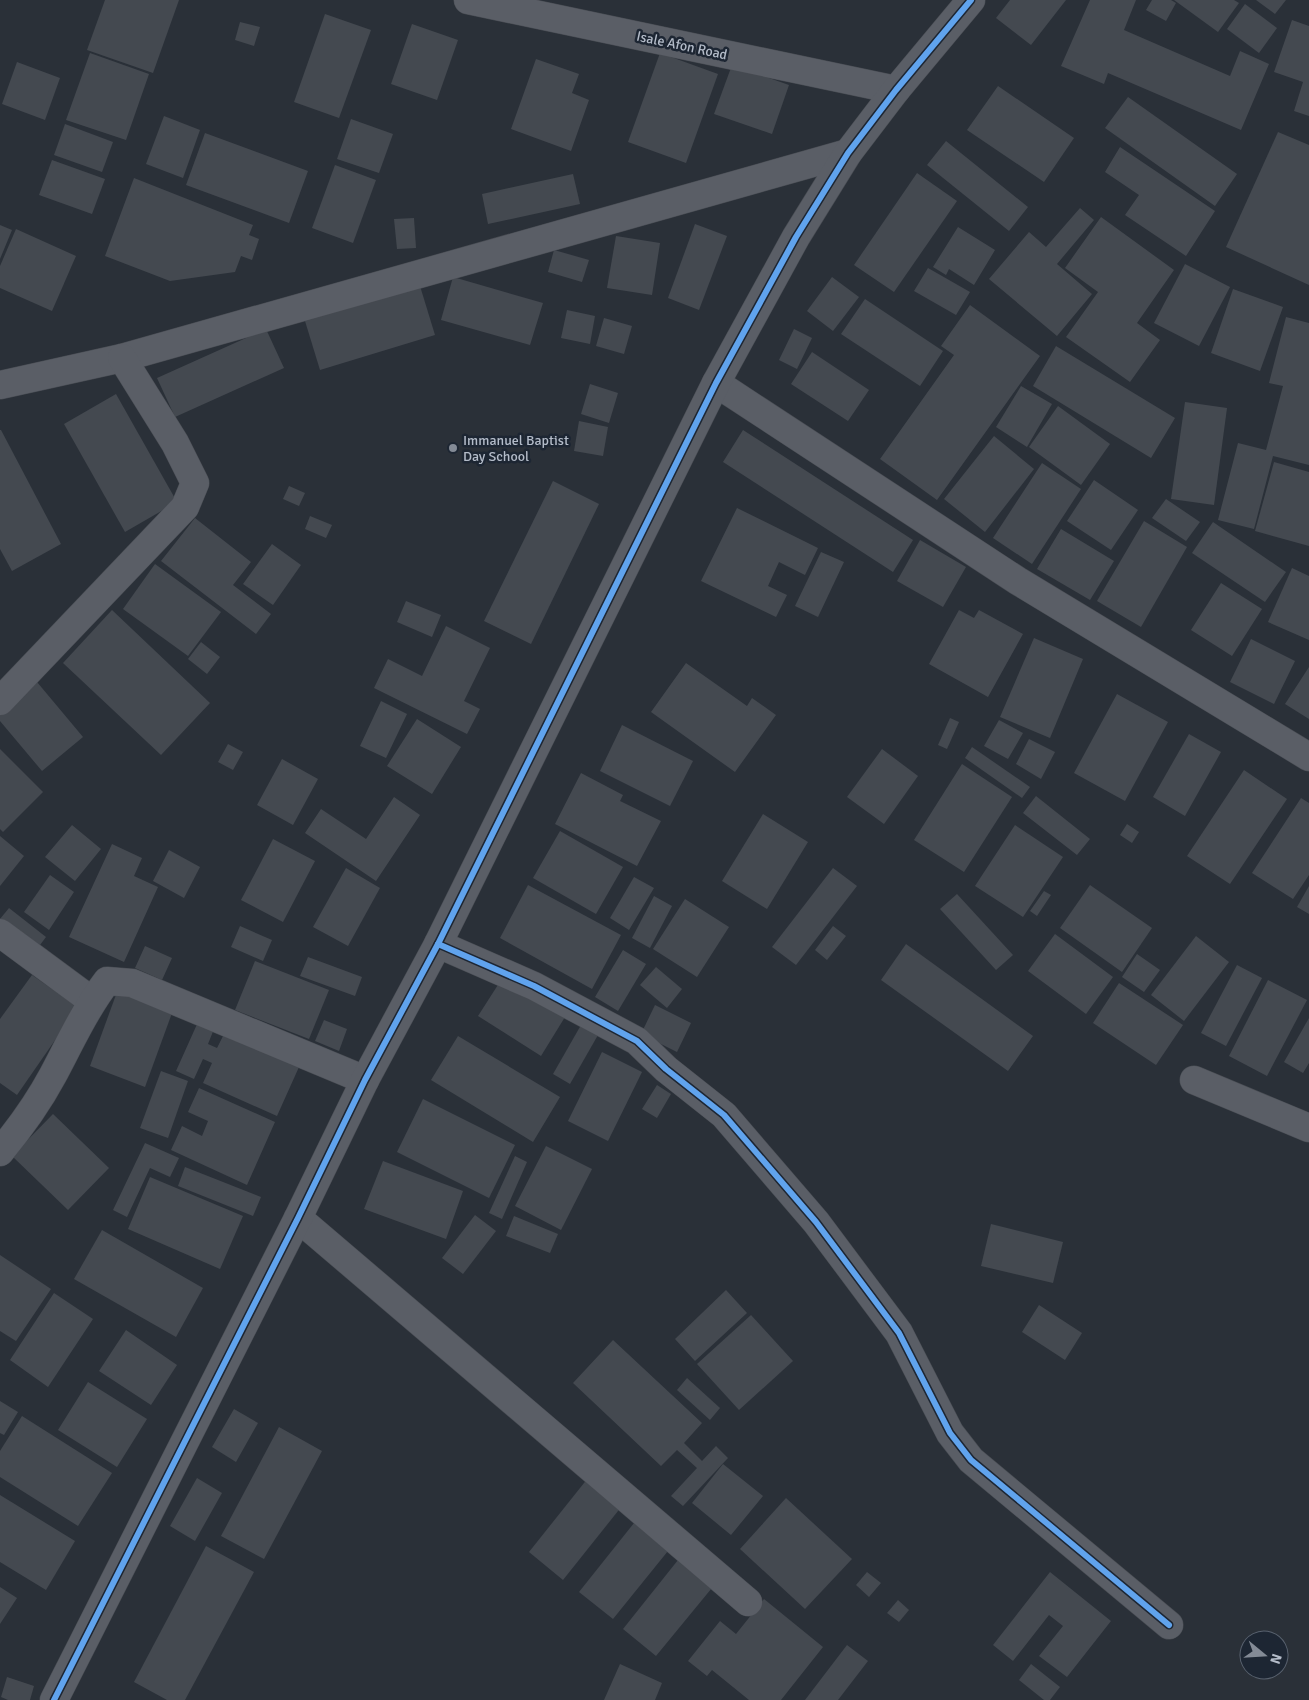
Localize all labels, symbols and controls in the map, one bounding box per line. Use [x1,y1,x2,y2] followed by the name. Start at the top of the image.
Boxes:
[635,28,729,63] street label: Isale Afon Road
[463,432,569,465] place label: Immanuel Baptist Day School
[447,442,459,454] marker: Immanuel Baptist Day School
[1239,1630,1289,1680] north arrow
[1266,1652,1285,1666] text: N

